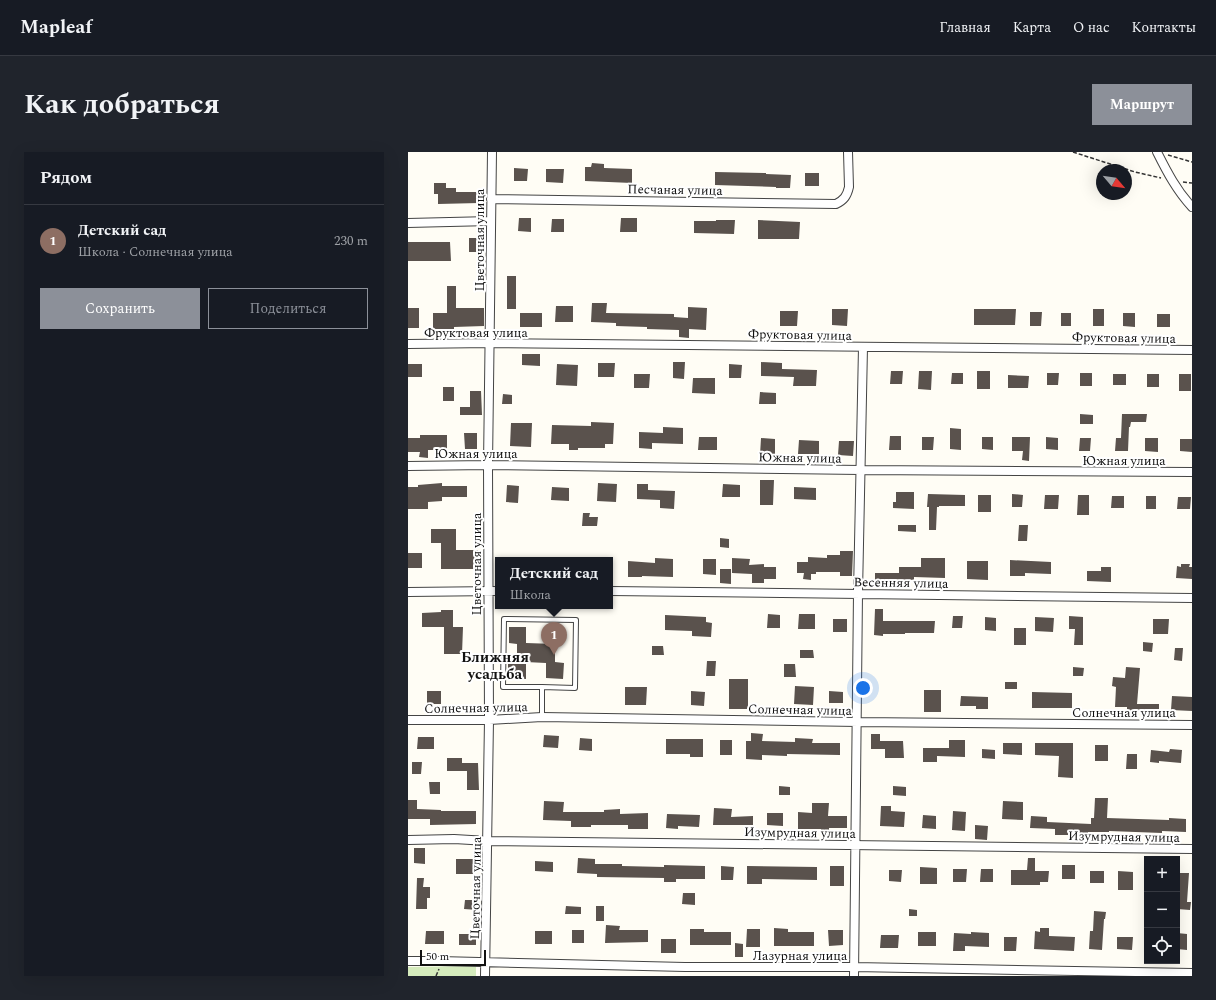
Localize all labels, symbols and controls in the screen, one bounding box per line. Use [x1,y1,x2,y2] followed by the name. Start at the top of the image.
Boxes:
[20,13,92,42] text: Mapleaf
[939,17,991,38] text: Главная
[1013,17,1051,38] text: Карта
[1073,17,1110,38] text: О нас
[1132,17,1196,38] text: Контакты
[24,83,220,126] text: Как добраться
[1092,84,1192,125] button: Маршрут
[1096,164,1132,200] north arrow
[40,165,92,191] text: Рядом
[627,179,723,201] street label: Песчаная улица
[470,188,490,291] street label: Цветочная улица
[78,219,166,242] text: Детский сад
[49,231,57,251] text: 1
[334,231,368,251] text: 230 m
[78,242,233,262] text: Школа · Солнечная улица
[40,288,200,329] button: Сохранить
[208,288,368,329] button: Поделиться
[424,323,528,343] street label: Фруктовая улица
[748,324,853,346] street label: Фруктовая улица
[1072,327,1177,349] street label: Фруктовая улица
[434,444,518,464] street label: Южная улица
[758,447,842,469] street label: Южная улица
[1082,451,1166,471] street label: Южная улица
[467,512,487,615] street label: Цветочная улица
[495,557,613,609] popup
[510,562,598,585] text: Детский сад
[853,572,949,594] street label: Весенняя улица
[510,585,551,605] text: Школа
[541,622,567,655] pin: 1
[461,646,529,686] district label: Ближняя усадьба
[853,678,873,698] your location
[424,697,529,719] street label: Солнечная улица
[748,699,853,721] street label: Солнечная улица
[1072,703,1177,723] street label: Солнечная улица
[744,822,857,844] street label: Изумрудная улица
[1068,826,1181,848] street label: Изумрудная улица
[465,836,487,940] street label: Цветочная улица
[1144,856,1180,964] map controls
[1144,856,1180,892] button: +
[1144,892,1180,928] button: −
[1144,928,1180,964] button: locate
[753,946,848,966] street label: Лазурная улица
[420,948,486,967] scale bar
[426,948,449,965] text: 50 m

